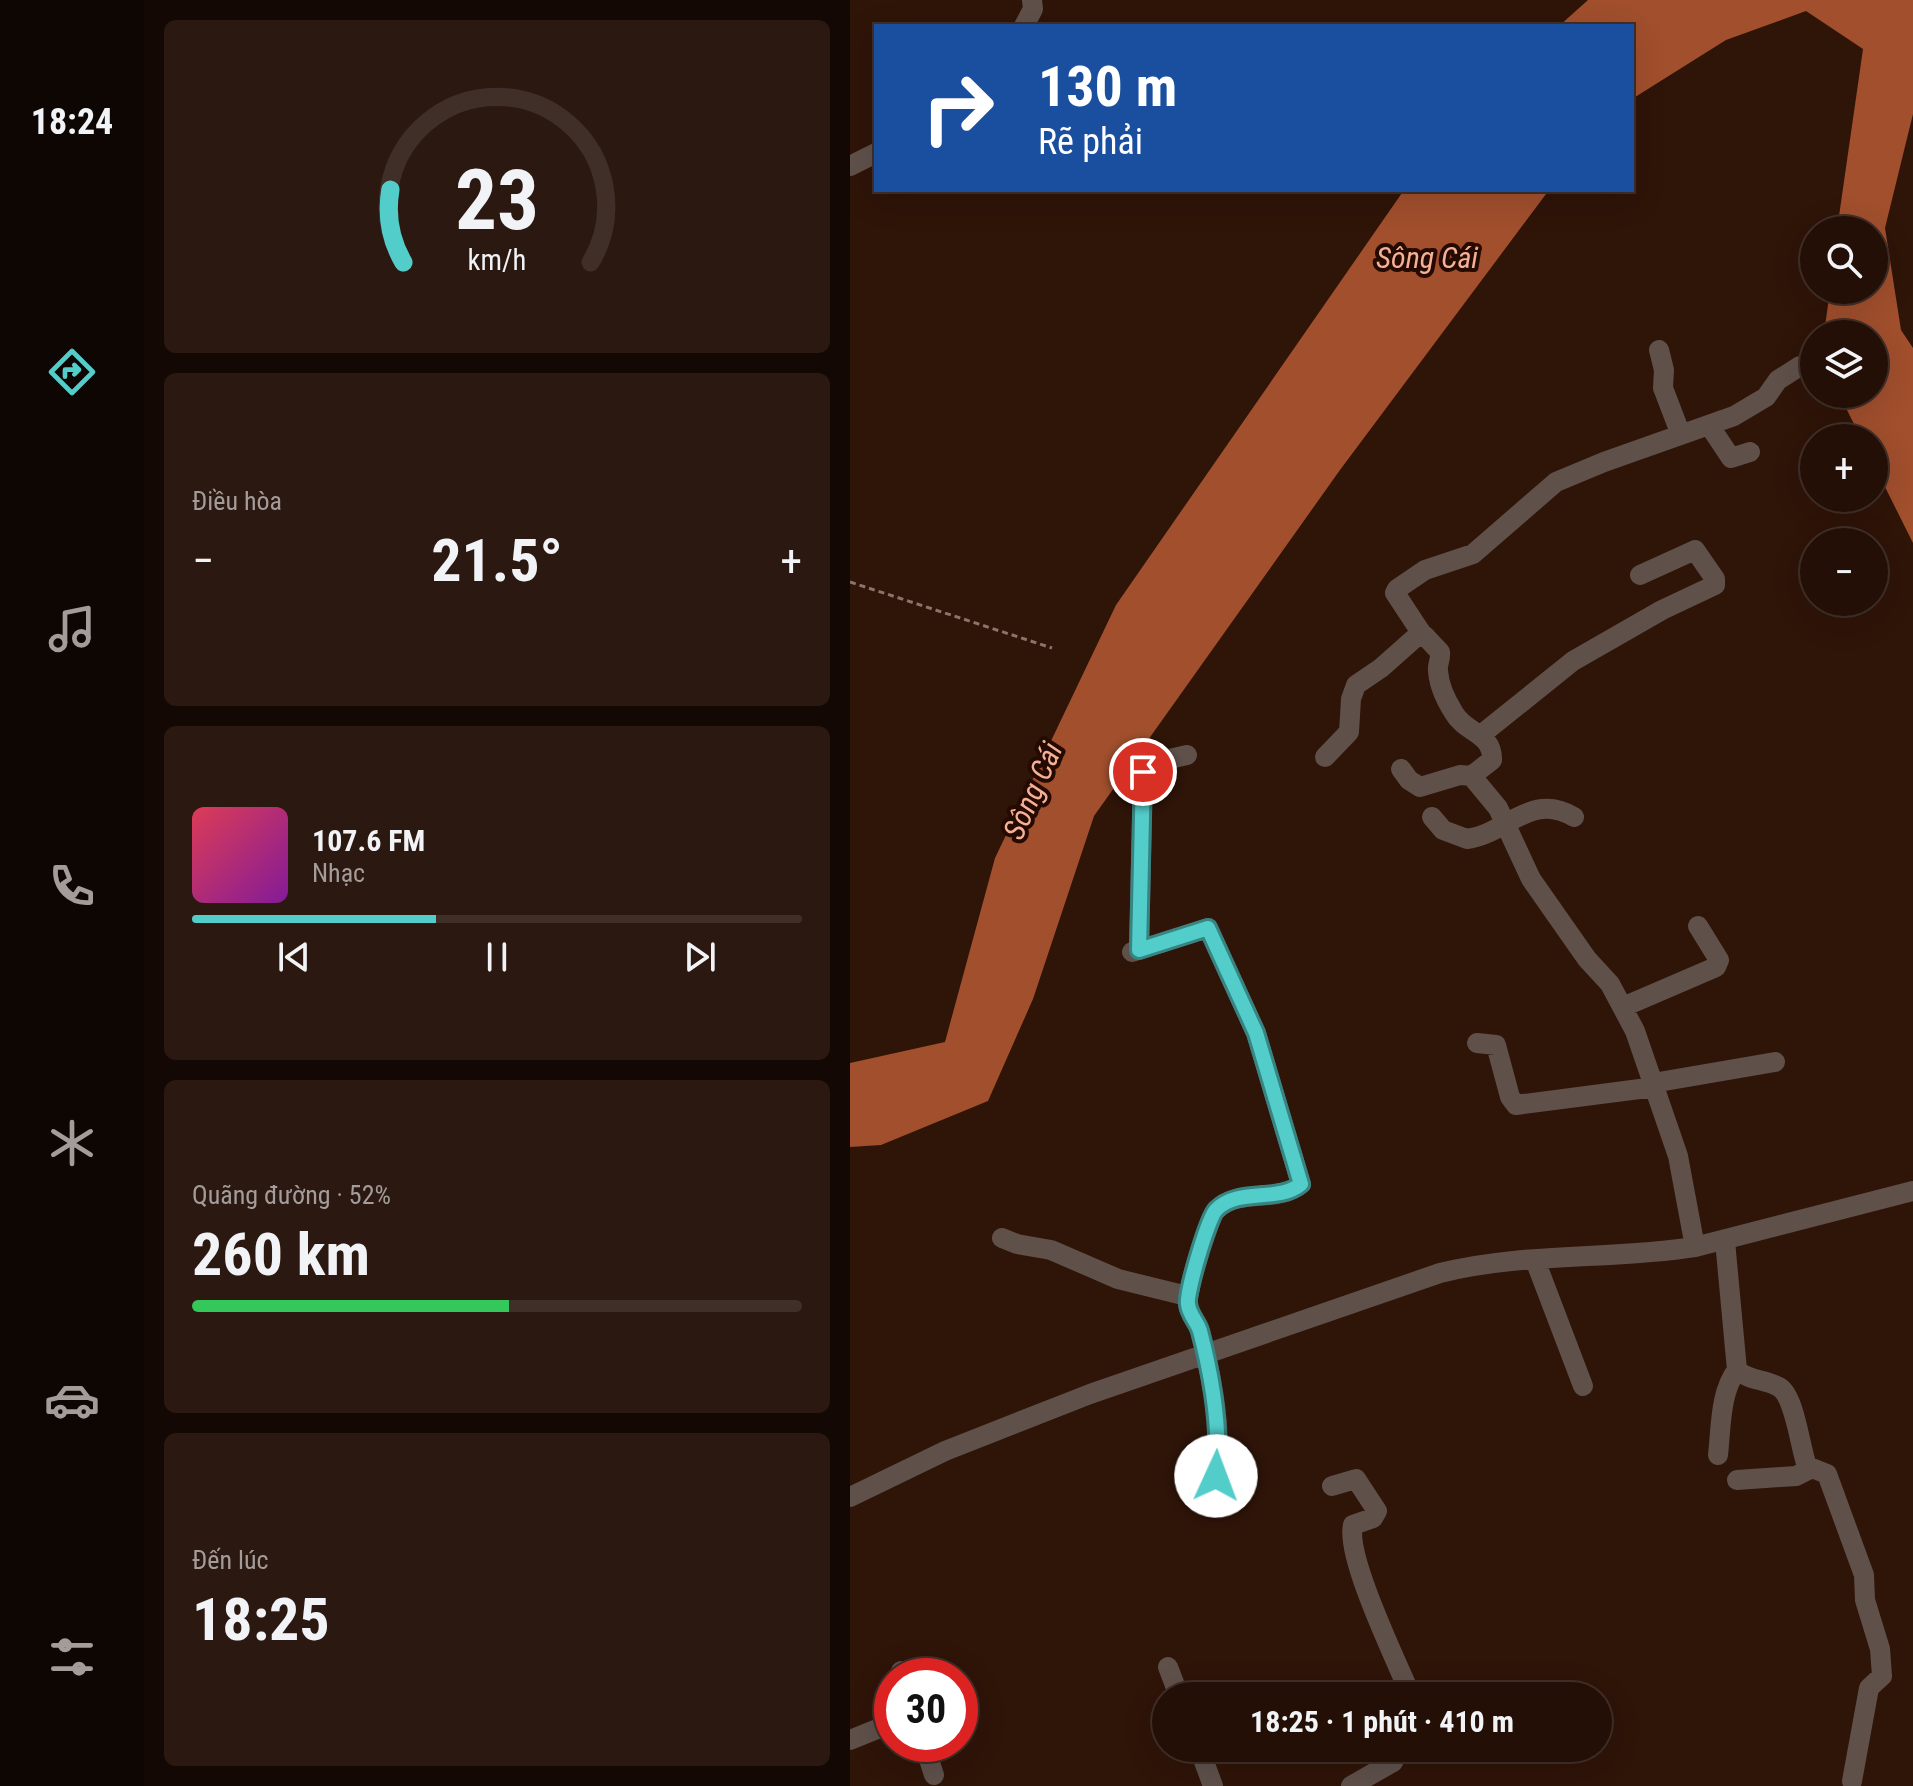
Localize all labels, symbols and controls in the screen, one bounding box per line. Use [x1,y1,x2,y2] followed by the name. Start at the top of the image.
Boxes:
[1038,54,1177,120] text: 130 m
[906,56,1010,160] icon: right
[31,101,113,143] text: 18:24
[1038,121,1143,163] text: Rẽ phải
[455,151,539,248] text: 23
[1800,216,1888,616] map controls
[1800,216,1888,304] button: search
[1376,240,1478,275] water label: Sông Cái
[468,243,526,277] text: km/h
[1800,320,1888,408] button: layers
[44,344,100,400] icon: directions
[1800,424,1888,512] button: +
[192,486,282,516] text: Điều hòa
[431,525,563,596] text: 21.5°
[1800,528,1888,616] button: −
[192,535,214,587] text: −
[780,535,802,587] text: +
[44,601,100,657] icon: music
[996,737,1069,845] water label: Sông Cái
[1109,738,1177,806] pin
[1121,750,1165,794] icon: arrive
[312,823,425,858] text: 107.6 FM
[44,858,100,914] icon: phone
[312,858,365,888] text: Nhạc
[272,935,316,979] icon: previous
[475,935,519,979] icon: pause
[678,935,722,979] icon: next
[44,1115,100,1171] icon: climate
[192,1180,391,1210] text: Quãng đường · 52%
[192,1219,370,1290] text: 260 km
[44,1372,100,1428] icon: car
[1174,1434,1258,1518] position arrow
[192,1545,269,1575] text: Đến lúc
[192,1584,330,1655] text: 18:25
[44,1629,100,1685] icon: filters
[874,1658,978,1762] speed limit sign: 30
[1250,1704,1514,1739] text: 18:25 · 1 phút · 410 m

